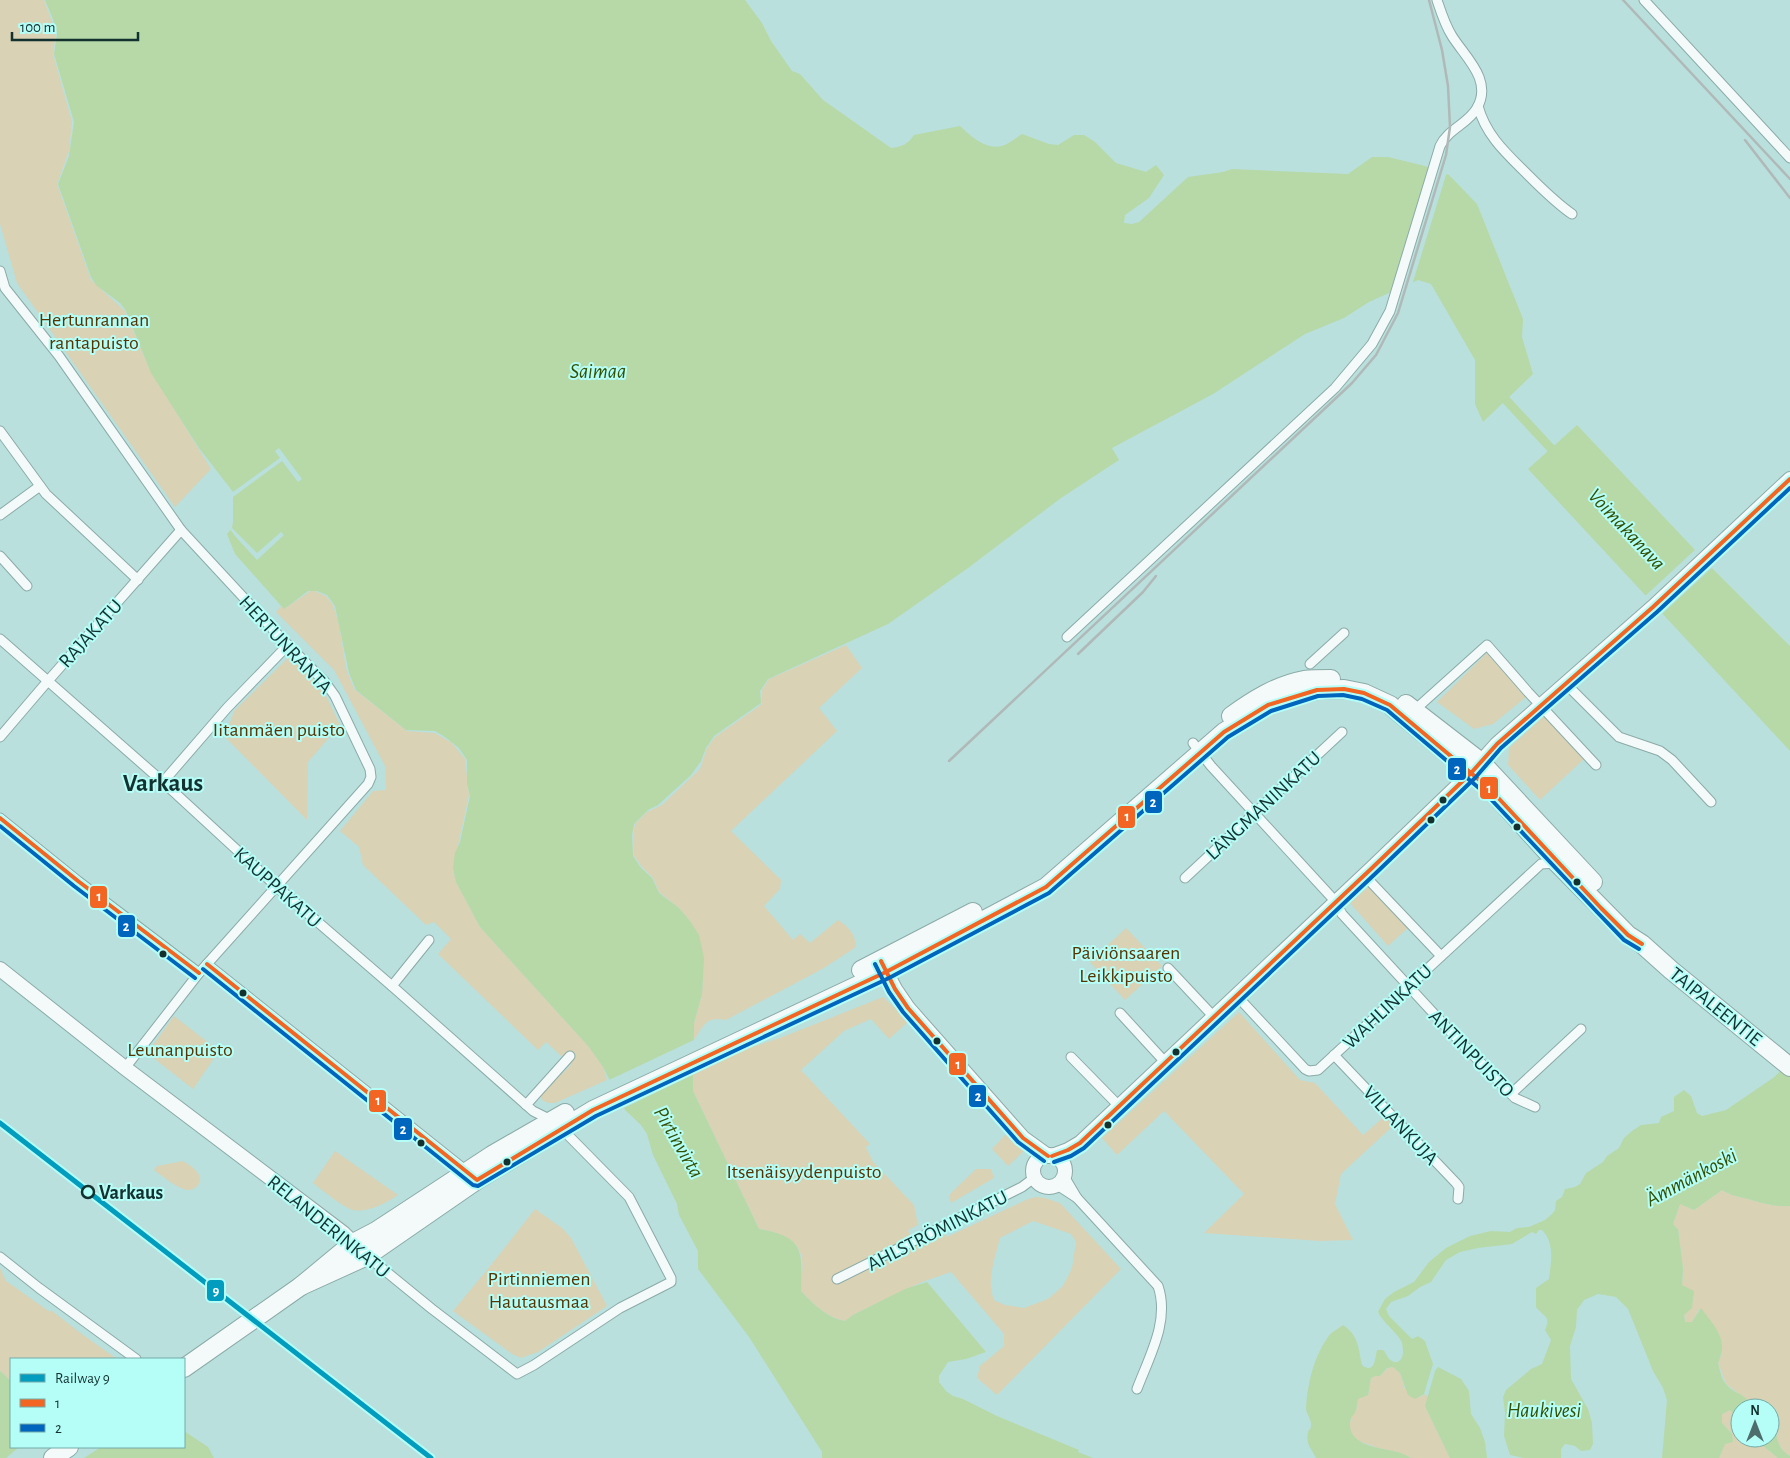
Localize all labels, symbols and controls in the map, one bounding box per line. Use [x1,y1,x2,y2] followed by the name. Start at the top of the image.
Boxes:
[12,10,139,42] scale bar
[20,20,55,35] text: 100 m
[39,310,149,353] park label: Hertunrannan rantapuisto
[570,361,626,382] water label: Saimaa
[1584,485,1669,574] water label: Voimakanava
[235,592,336,698] street label: HERTUNRANTA
[55,596,126,672] street label: RAJAKATU
[213,720,345,740] park label: Iitanmäen puisto
[1202,748,1325,864] street label: LÄNGMANINKATU
[1447,757,1467,781] line badge: 2
[1454,763,1461,777] text: 2
[123,771,203,796] district label: Varkaus
[1479,776,1499,800] line badge: 1
[1486,782,1492,796] text: 1
[1144,790,1163,814] line badge: 2
[1438,795,1448,805] unlabelled marker
[1150,796,1157,810] text: 2
[1117,805,1136,829] line badge: 1
[1124,810,1130,824] text: 1
[1426,815,1436,825] unlabelled marker
[1512,822,1522,832] unlabelled marker
[230,844,325,932] street label: KAUPPAKATU
[1572,877,1582,887] unlabelled marker
[89,885,108,909] line badge: 1
[96,890,102,904] text: 1
[117,914,136,938] line badge: 2
[123,920,130,934] text: 2
[1072,943,1180,986] park label: Päiviönsaaren Leikkipuisto
[158,949,168,959] unlabelled marker
[1339,961,1436,1053] street label: WAHLINKATU
[1665,964,1766,1050] street label: TAIPALEENTIE
[238,988,248,998] unlabelled marker
[1425,1006,1518,1101] street label: ANTINPUISTO
[932,1036,942,1046] unlabelled marker
[127,1040,233,1060] park label: Leunanpuisto
[1171,1047,1181,1057] unlabelled marker
[948,1052,967,1076] line badge: 1
[955,1058,961,1072] text: 1
[1359,1082,1442,1169] street label: VILLANKUJA
[968,1084,987,1108] line badge: 2
[368,1089,387,1113] line badge: 1
[975,1090,982,1104] text: 2
[375,1094,381,1108] text: 1
[650,1103,707,1182] water label: Pirtinvirta
[393,1117,413,1141] line badge: 2
[1103,1120,1113,1130] unlabelled marker
[400,1123,407,1137] text: 2
[416,1138,426,1148] unlabelled marker
[1641,1144,1741,1211] water label: Ämmänkoski
[502,1157,512,1167] unlabelled marker
[726,1162,882,1182] park label: Itsenäisyydenpuisto
[264,1172,393,1282] street label: RELANDERINKATU
[99,1183,164,1203] place label: Varkaus
[81,1185,95,1199] marker: Varkaus
[864,1187,1011,1275] street label: AHLSTRÖMINKATU
[488,1269,590,1312] park label: Pirtinniemen Hautausmaa
[206,1279,225,1302] line badge: 9
[213,1284,220,1298] text: 9
[10,1358,185,1448] legend
[55,1371,110,1386] text: Railway 9
[55,1396,60,1411] text: 1
[1730,1398,1780,1448] north arrow
[1507,1400,1581,1421] water label: Haukivesi
[1750,1404,1760,1418] text: N
[55,1421,62,1436] text: 2

